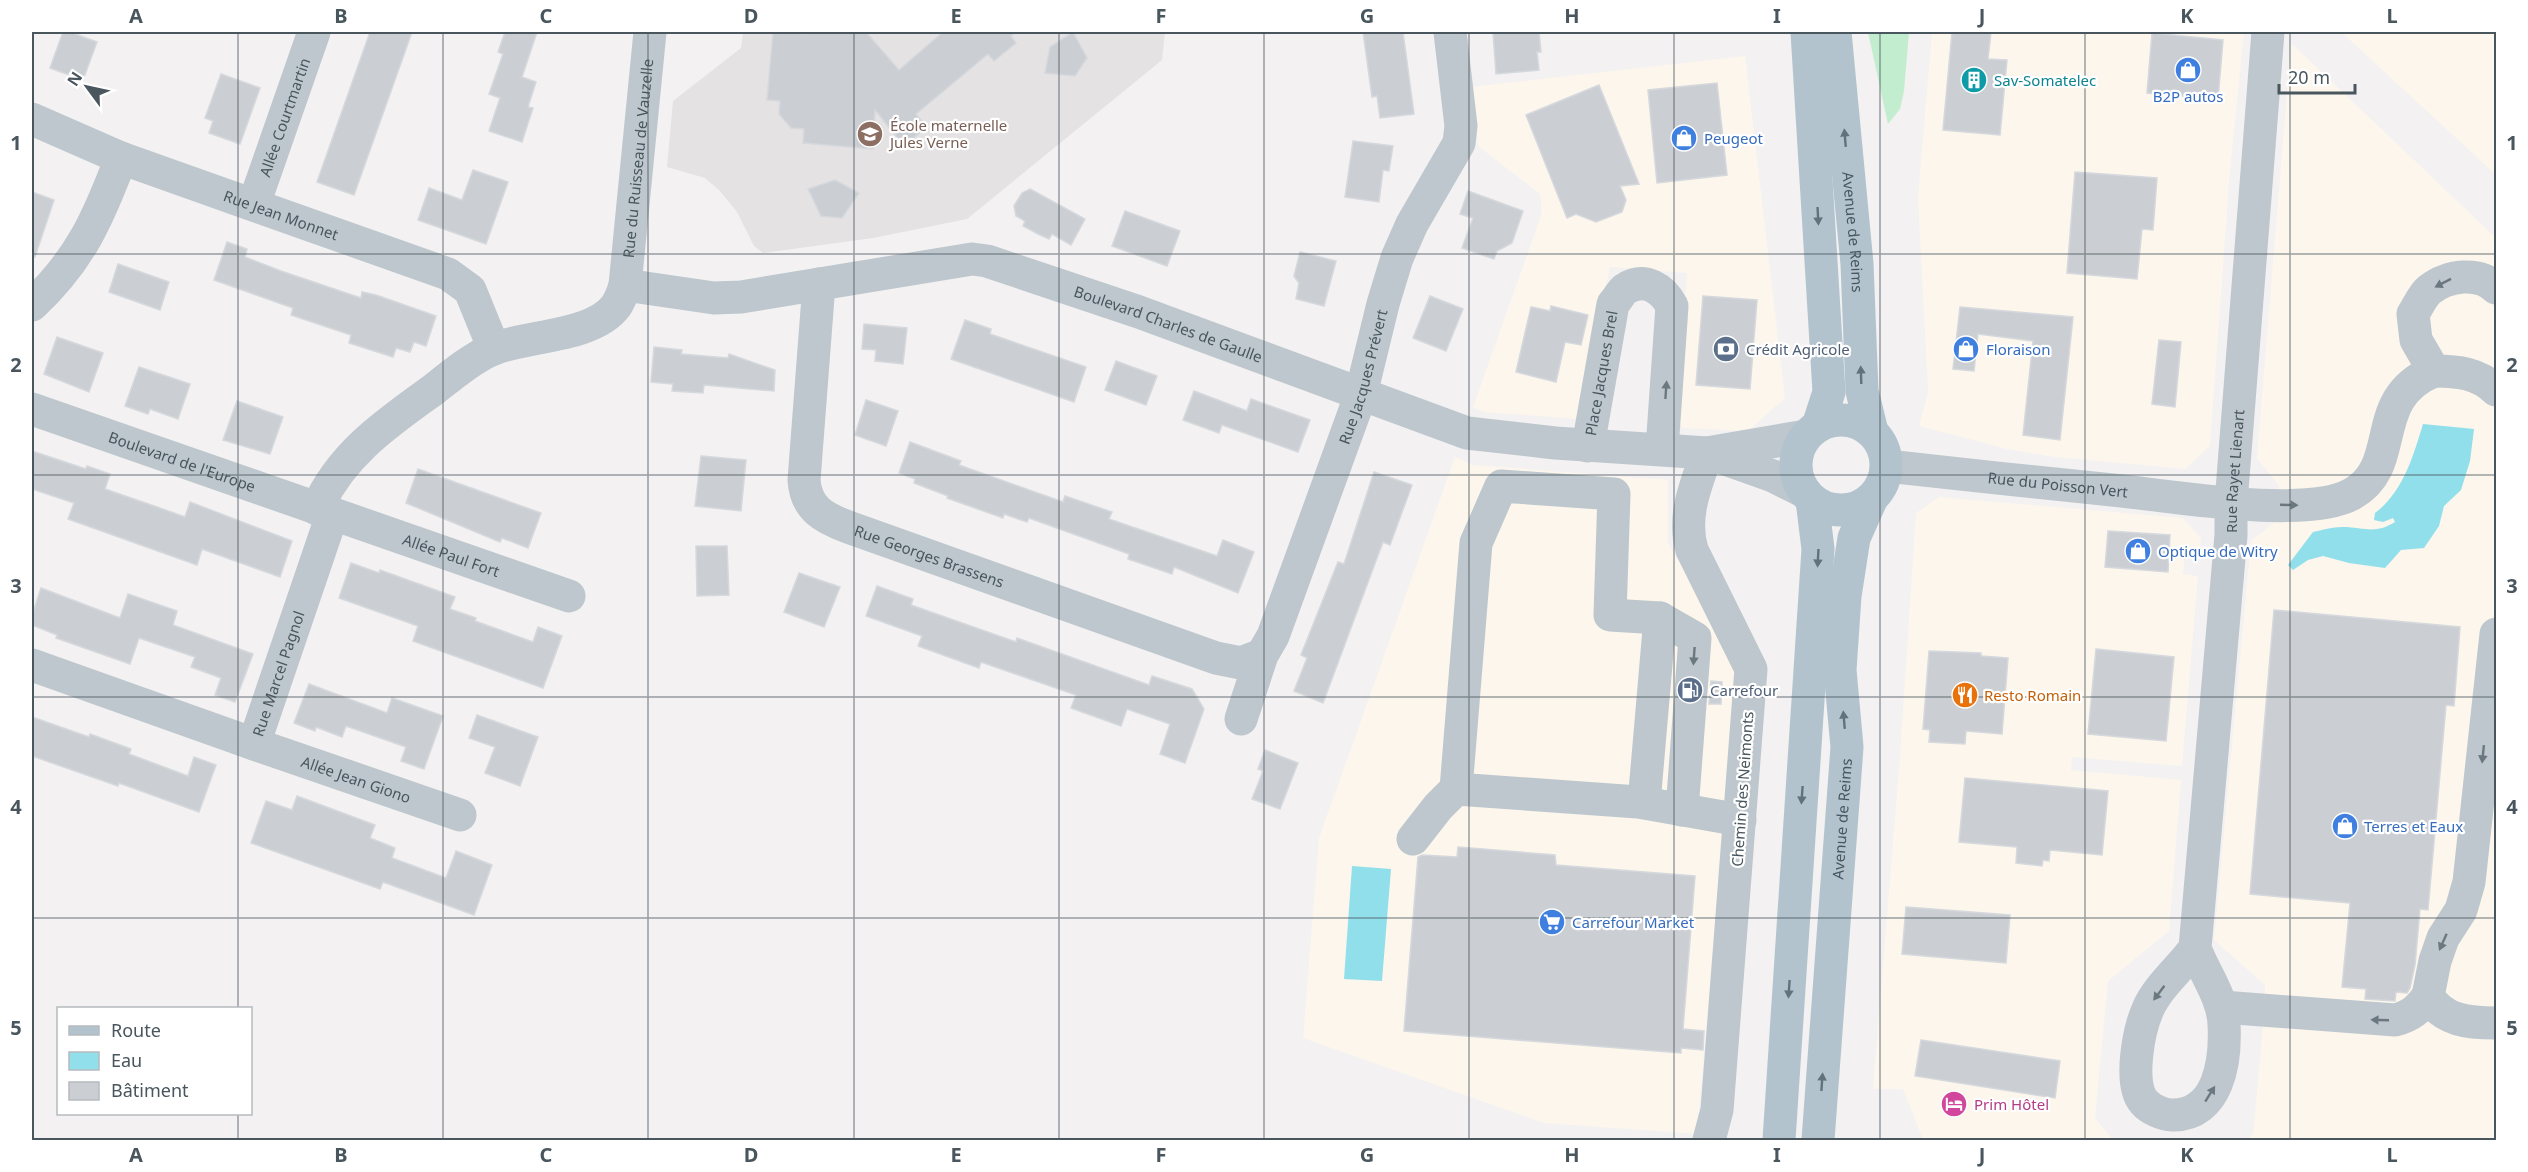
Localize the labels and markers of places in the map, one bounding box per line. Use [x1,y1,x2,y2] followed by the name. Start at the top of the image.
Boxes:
[2173,55,2203,85] shop icon: B2P autos
[1959,65,1989,95] building icon: Sav-Somatelec
[1994,70,2096,90] place label: Sav-Somatelec
[2153,86,2223,106] place label: B2P autos
[888,115,1007,152] place label: École maternelle Jules Verne
[855,119,885,149] school or university icon: École maternelle Jules Verne
[1669,123,1699,153] shop icon: Peugeot
[1704,128,1764,148] place label: Peugeot
[1711,334,1741,364] bank icon: Crédit Agricole
[1951,334,1981,364] shop icon: Floraison
[1746,339,1850,359] place label: Crédit Agricole
[1986,339,2050,359] place label: Floraison
[2123,536,2153,566] shop icon: Optique de Witry
[2158,541,2278,561] place label: Optique de Witry
[1675,675,1705,705] fuel station icon: Carrefour
[1710,680,1778,700] place label: Carrefour
[1950,680,1980,710] restaurant icon: Resto Romain
[1984,685,2081,705] place label: Resto Romain
[2330,811,2360,841] shop icon: Terres et Eaux
[2364,816,2463,836] place label: Terres et Eaux
[1537,907,1567,937] supermarket icon: Carrefour Market
[1572,912,1695,932] place label: Carrefour Market
[1939,1089,1969,1119] hotel icon: Prim Hôtel
[1974,1094,2049,1114] place label: Prim Hôtel

